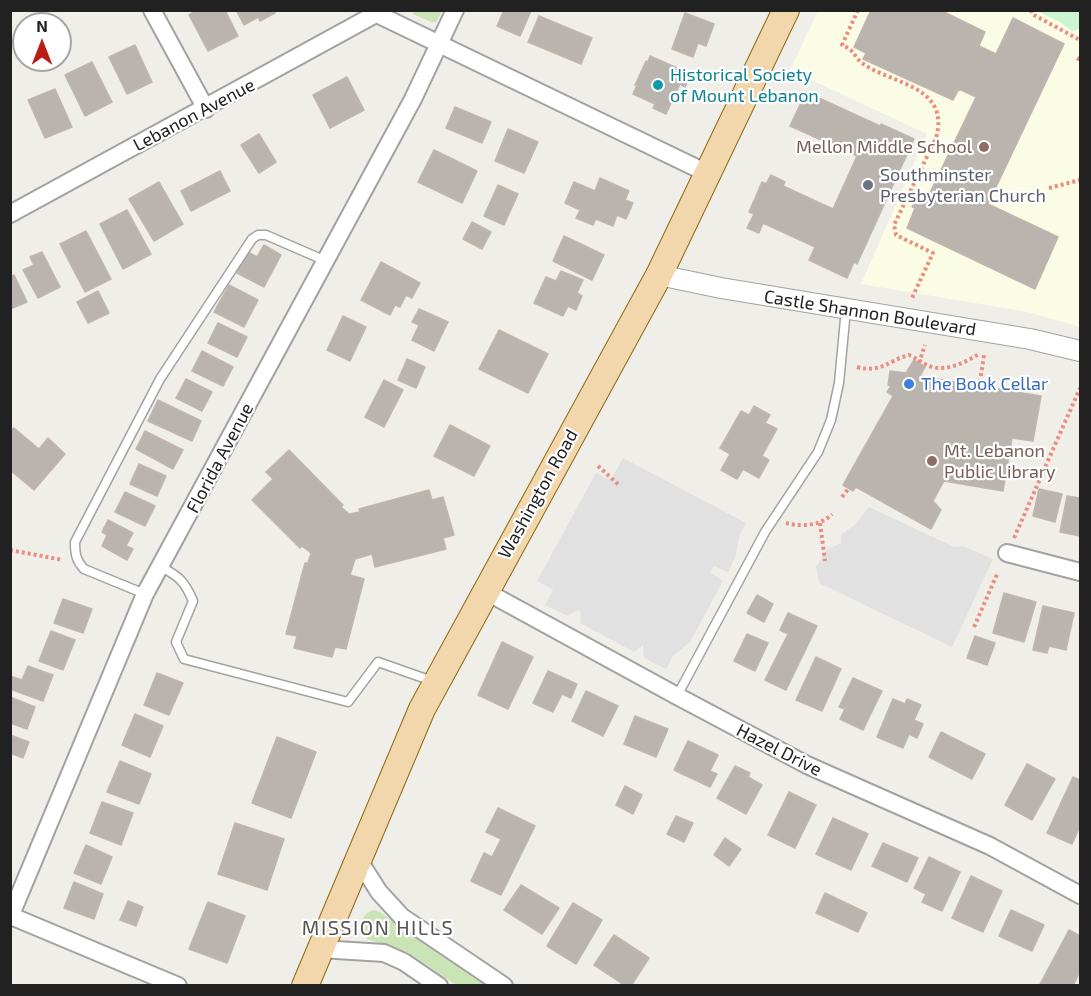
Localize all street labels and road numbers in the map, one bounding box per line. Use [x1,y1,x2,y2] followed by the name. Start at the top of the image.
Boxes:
[130,74,258,156] street label: Lebanon Avenue
[762,286,978,340] street label: Castle Shannon Boulevard
[182,399,258,517] street label: Florida Avenue
[494,426,582,562] street label: Washington Road
[733,719,825,781] street label: Hazel Drive

